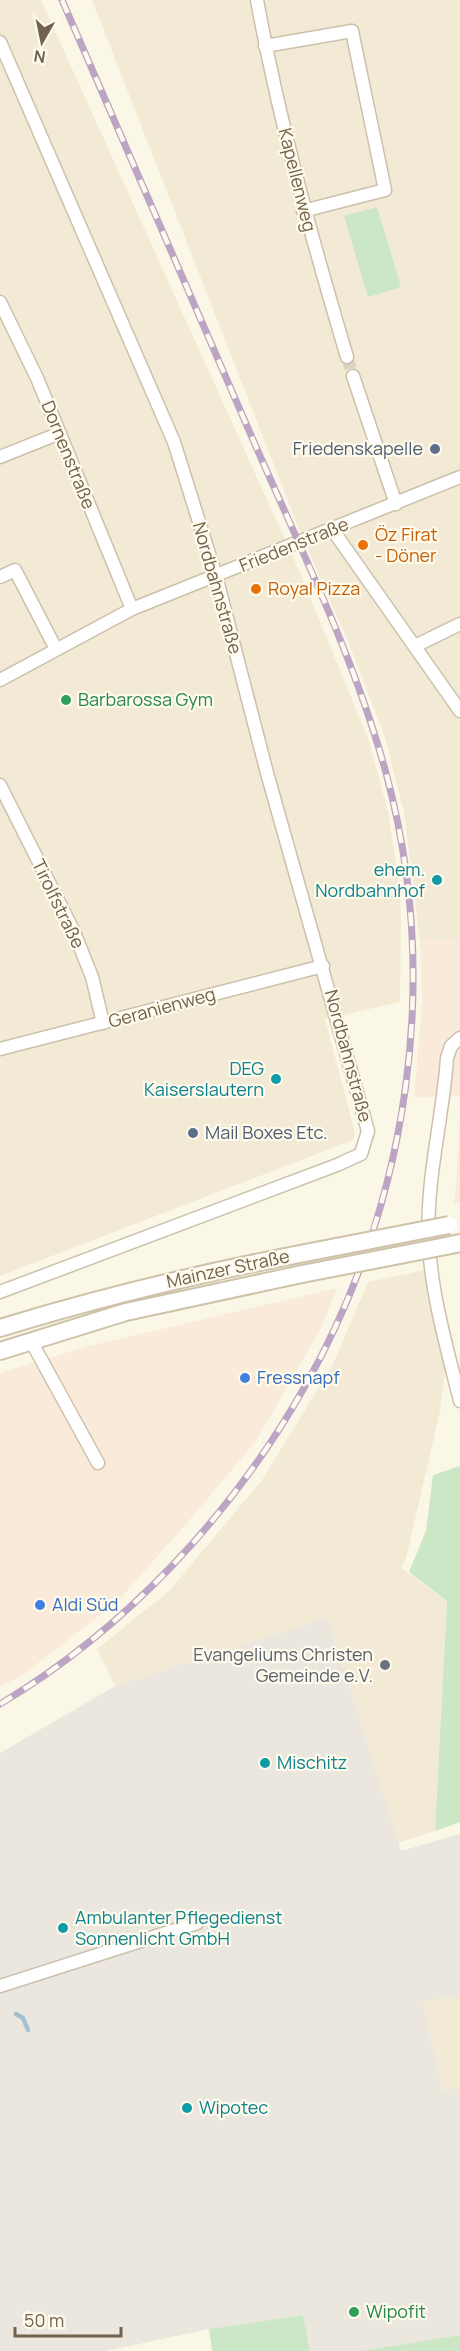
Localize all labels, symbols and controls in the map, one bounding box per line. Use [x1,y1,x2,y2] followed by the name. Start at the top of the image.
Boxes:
[12,12,72,72] north arrow
[32,45,47,69] text: N
[274,126,322,234] street label: Kapellenweg
[36,397,102,512] street label: Dornenstraße
[293,436,423,460] place label: Friedenskapelle
[428,442,442,456] marker: Friedenskapelle
[235,511,352,577] street label: Friedenstraße
[188,519,248,656] street label: Nordbahnstraße
[375,522,438,567] place label: Öz Firat - Döner
[356,538,370,552] marker: Öz Firat - Döner
[268,576,360,600] place label: Royal Pizza
[249,582,263,596] marker: Royal Pizza
[78,687,213,711] place label: Barbarossa Gym
[59,693,73,707] marker: Barbarossa Gym
[27,855,91,952] street label: Tirolfstraße
[315,857,426,902] place label: ehem. Nordbahnhof
[430,873,444,887] marker: ehem. Nordbahnhof
[106,981,218,1033] street label: Geranienweg
[320,987,378,1125] street label: Nordbahnstraße
[144,1056,264,1101] place label: DEG Kaiserslautern
[269,1072,283,1086] marker: DEG Kaiserslautern
[205,1120,328,1144] place label: Mail Boxes Etc.
[186,1126,200,1140] marker: Mail Boxes Etc.
[164,1243,292,1293] street label: Mainzer Straße
[257,1365,340,1389] place label: Fressnapf
[238,1371,252,1385] marker: Fressnapf
[52,1592,119,1616] place label: Aldi Süd
[33,1598,47,1612] marker: Aldi Süd
[193,1642,373,1687] place label: Evangeliums Christen Gemeinde e.V.
[378,1658,392,1672] marker: Evangeliums Christen Gemeinde e.V.
[277,1750,347,1774] place label: Mischitz
[258,1756,272,1770] marker: Mischitz
[75,1905,282,1950] place label: Ambulanter Pflegedienst Sonnenlicht GmbH
[56,1921,70,1935] marker: Ambulanter Pflegedienst Sonnenlicht GmbH
[199,2095,268,2119] place label: Wipotec
[180,2101,194,2115] marker: Wipotec
[366,2299,426,2323] place label: Wipofit
[15,2300,122,2338] scale bar
[347,2305,361,2319] marker: Wipofit
[24,2308,64,2332] text: 50 m

